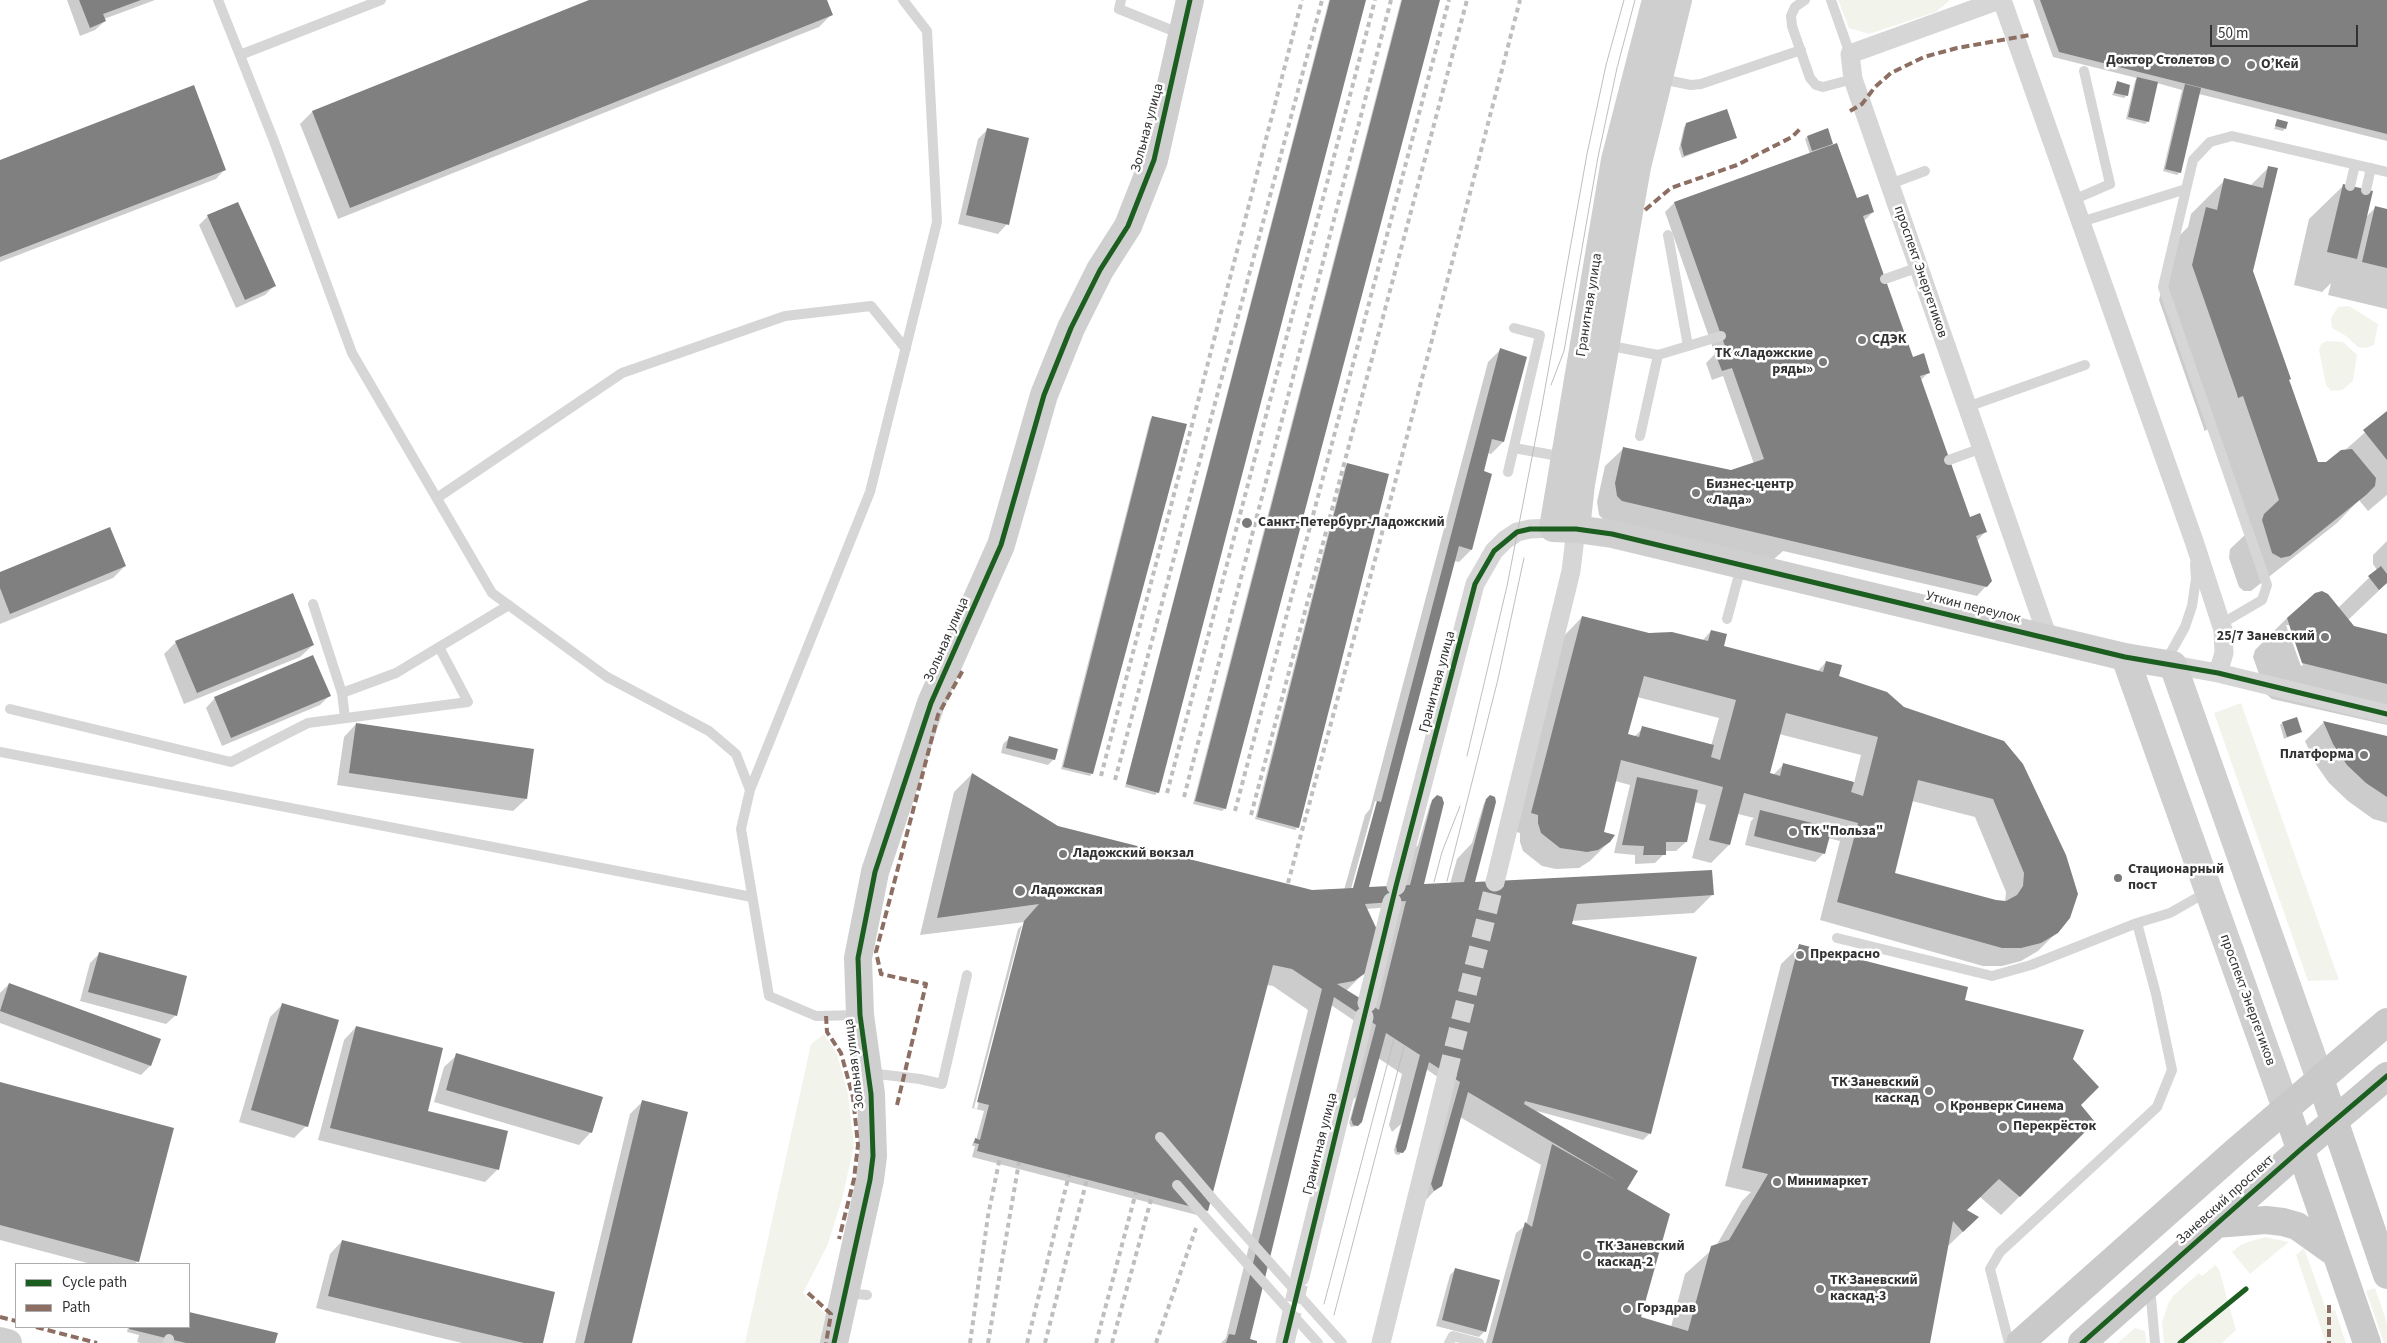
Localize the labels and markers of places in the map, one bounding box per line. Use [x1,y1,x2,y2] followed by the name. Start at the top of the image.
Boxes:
[2106,53,2215,69] place label: Доктор Столетов
[2219,55,2231,67] marker: Доктор Столетов
[2261,57,2299,73] place label: О’Кей
[2245,59,2257,71] marker: О’Кей
[1872,332,1906,348] place label: СДЭК
[1856,334,1868,346] marker: СДЭК
[1715,346,1813,378] place label: ТК «Ладожские ряды»
[1817,356,1829,368] marker: ТК «Ладожские ряды»
[1706,477,1794,510] place label: Бизнес-центр «Лада»
[1690,487,1702,499] marker: Бизнес-центр «Лада»
[1258,515,1445,531] place label: Санкт-Петербург-Ладожский
[1240,516,1254,530] marker: Санкт-Петербург-Ладожский
[2217,629,2315,645] place label: 25/7 Заневский
[2319,631,2331,643] marker: 25/7 Заневский
[2280,747,2354,763] place label: Платформа
[2358,749,2370,761] marker: Платформа
[1803,824,1883,840] place label: ТК "Польза"
[1787,826,1799,838] marker: ТК "Польза"
[1073,846,1194,862] place label: Ладожский вокзал
[1057,848,1069,860] marker: Ладожский вокзал
[2128,862,2224,894] place label: Стационарный пост
[2112,872,2124,884] marker: Стационарный пост
[1031,883,1103,899] place label: Ладожская
[1013,884,1027,898] marker: Ладожская
[1810,947,1880,963] place label: Прекрасно
[1794,949,1806,961] marker: Прекрасно
[1831,1075,1919,1108] place label: ТК Заневский каскад
[1923,1085,1935,1097] marker: ТК Заневский каскад
[1950,1099,2064,1115] place label: Кронверк Синема
[1934,1101,1946,1113] marker: Кронверк Синема
[2013,1119,2096,1135] place label: Перекрёсток
[1997,1121,2009,1133] marker: Перекрёсток
[1787,1174,1868,1190] place label: Минимаркет
[1771,1176,1783,1188] marker: Минимаркет
[1597,1239,1685,1272] place label: ТК Заневский каскад-2
[1581,1249,1593,1261] marker: ТК Заневский каскад-2
[1830,1273,1918,1305] place label: ТК Заневский каскад-3
[1814,1283,1826,1295] marker: ТК Заневский каскад-3
[1637,1301,1696,1317] place label: Горздрав
[1621,1303,1633,1315] marker: Горздрав

